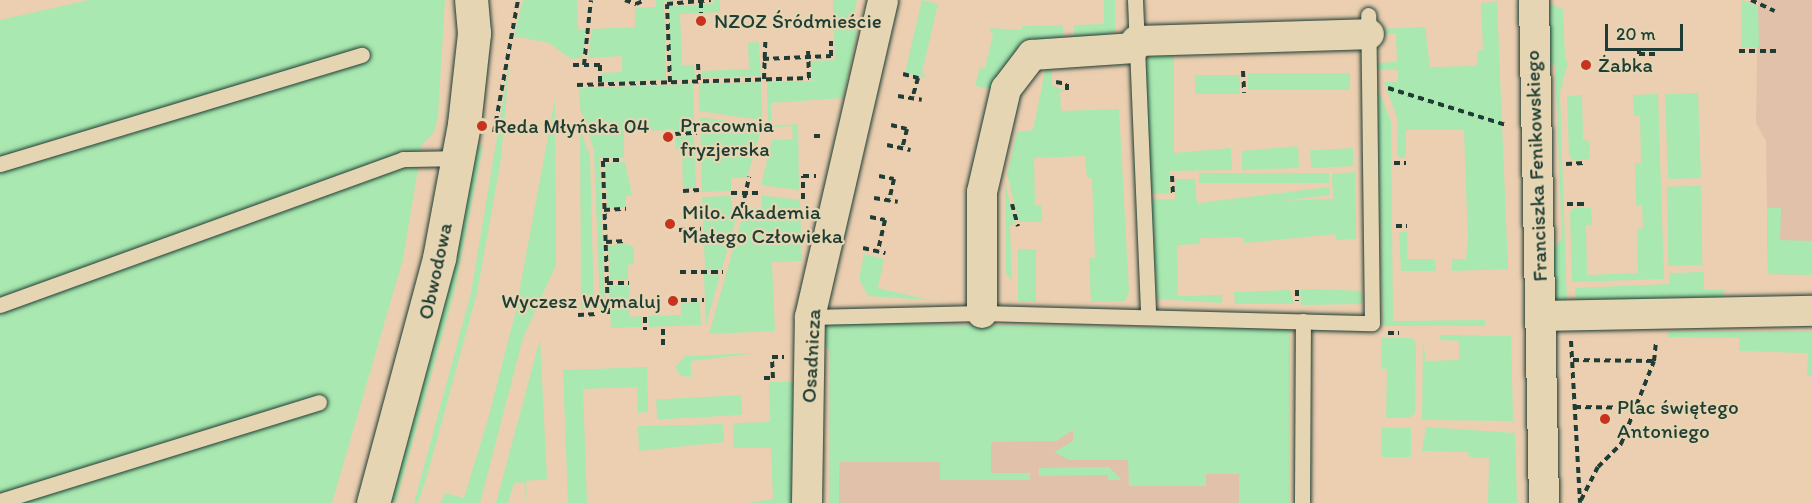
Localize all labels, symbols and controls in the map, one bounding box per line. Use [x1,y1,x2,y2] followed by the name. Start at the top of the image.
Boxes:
[714,8,882,34] place label: NZOZ Śródmieście
[692,12,710,30] marker: NZOZ Śródmieście
[1608,12,1686,50] scale bar
[1616,23,1656,45] text: 20 m
[1519,50,1553,282] street label: Franciszka Fenikowskiego
[1598,52,1653,78] place label: Żabka
[1579,58,1593,72] marker: Żabka
[680,112,774,162] place label: Pracownia fryzjerska
[494,113,649,139] place label: Reda Młyńska 04
[475,119,489,133] marker: Reda Młyńska 04
[661,130,675,144] marker: Pracownia fryzjerska
[682,199,843,249] place label: Milo. Akademia Małego Człowieka
[663,217,677,231] marker: Milo. Akademia Małego Człowieka
[412,220,458,322] street label: Obwodowa
[502,288,661,314] place label: Wyczesz Wymaluj
[666,294,680,308] marker: Wyczesz Wymaluj
[796,308,826,404] street label: Osadnicza
[1617,394,1738,444] place label: Plac świętego Antoniego
[1598,412,1612,426] marker: Plac świętego Antoniego

